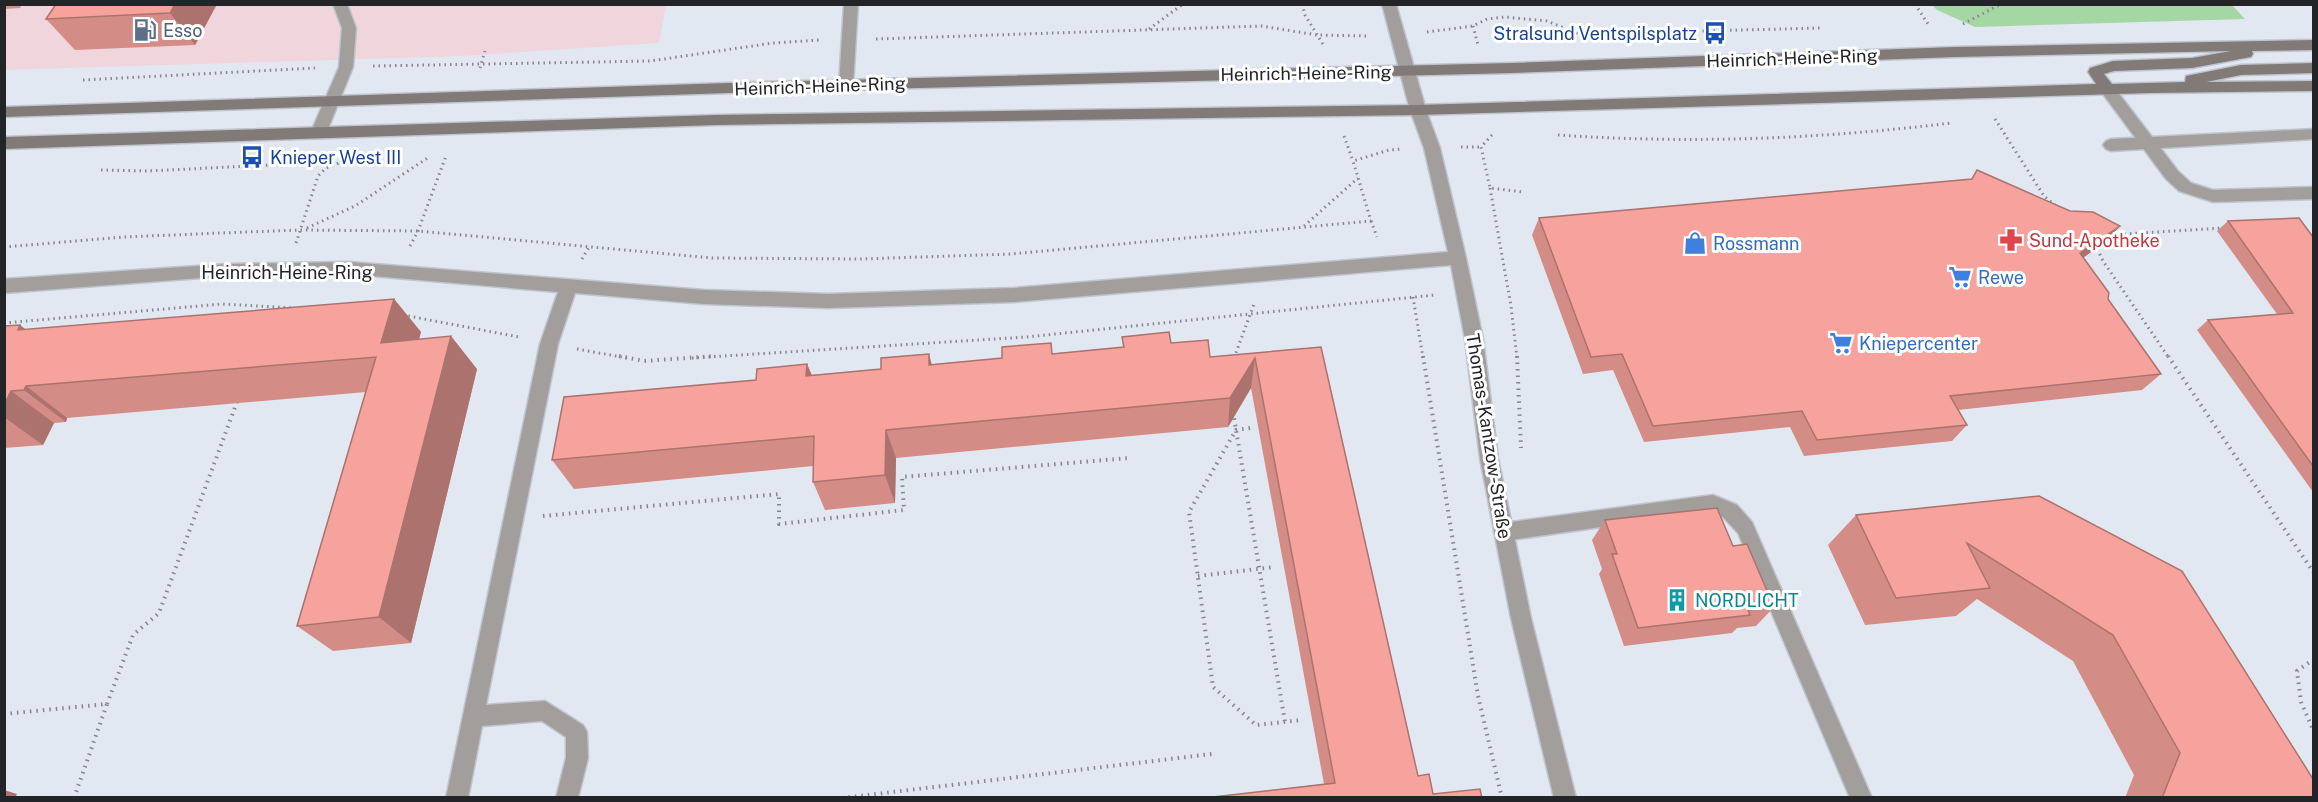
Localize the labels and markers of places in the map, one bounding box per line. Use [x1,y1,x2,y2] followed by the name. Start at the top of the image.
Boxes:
[132,17,158,43] fuel station icon: Esso
[163,20,202,41] place label: Esso
[1702,20,1728,46] bus stop icon: Stralsund Ventspilsplatz
[1493,23,1697,44] place label: Stralsund Ventspilsplatz
[239,144,265,170] bus stop icon: Knieper West III
[270,147,401,168] place label: Knieper West III
[1998,227,2024,253] pharmacy icon: Sund-Apotheke
[1682,230,1708,256] shop icon: Rossmann
[2029,230,2160,251] place label: Sund-Apotheke
[1713,233,1799,254] place label: Rossmann
[1947,264,1973,290] supermarket icon: Rewe
[1978,267,2024,288] place label: Rewe
[1828,330,1854,356] supermarket icon: Kniepercenter
[1859,333,1978,354] place label: Kniepercenter
[1664,587,1690,613] building icon: NORDLICHT
[1695,590,1799,611] place label: NORDLICHT

